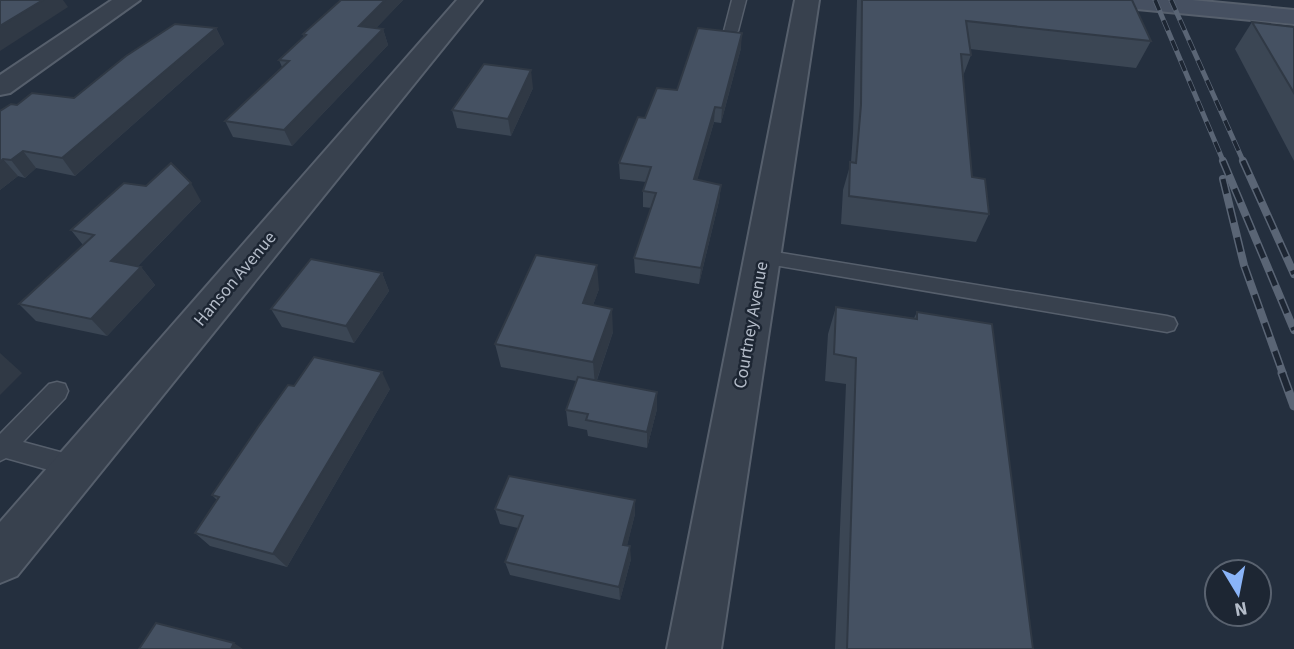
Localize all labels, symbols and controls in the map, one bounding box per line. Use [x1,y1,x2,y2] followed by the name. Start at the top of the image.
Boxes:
[188,226,282,332] street label: Hanson Avenue
[728,259,774,390] street label: Courtney Avenue
[1203,558,1273,628] north arrow
[1232,594,1249,623] text: N

